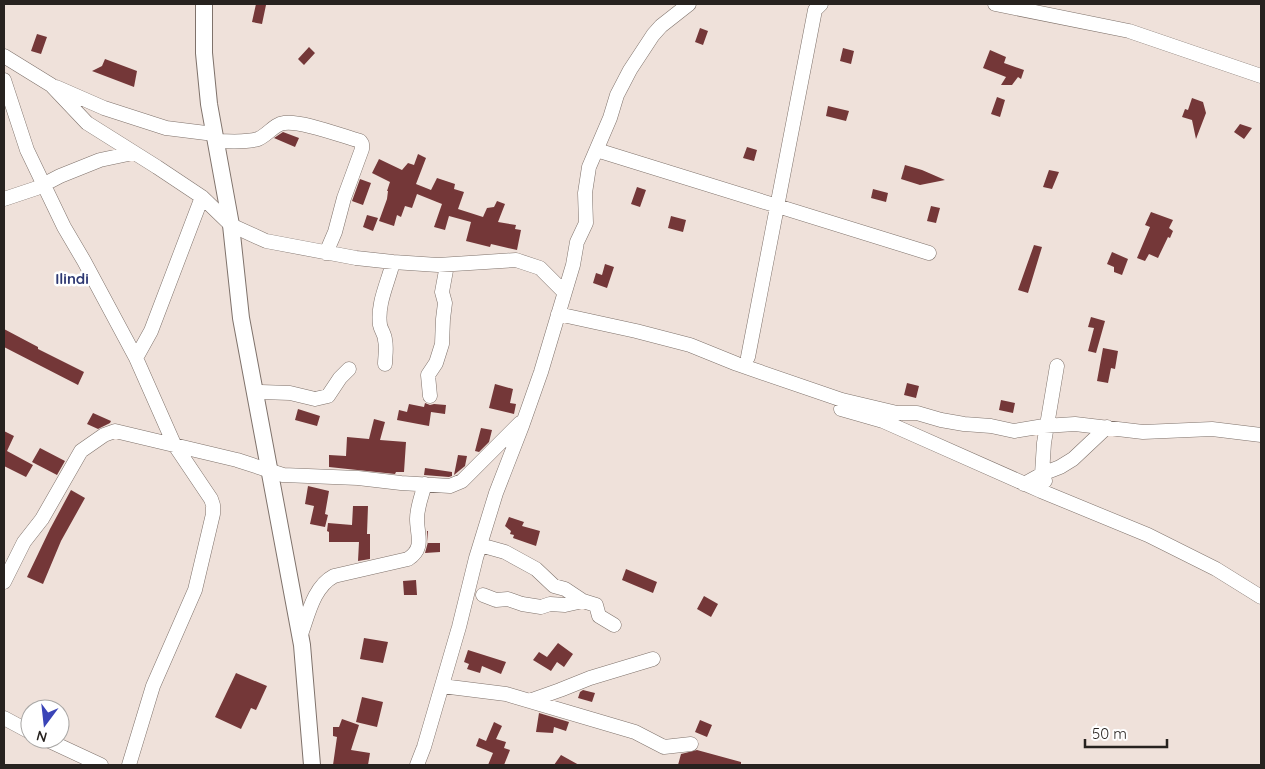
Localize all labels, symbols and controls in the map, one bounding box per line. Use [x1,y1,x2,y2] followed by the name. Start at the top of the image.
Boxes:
[55,269,89,288] district label: Ilindi
[20,699,70,749] north arrow
[1085,716,1168,748] scale bar
[1092,724,1127,743] text: 50 m
[34,727,49,747] text: N

